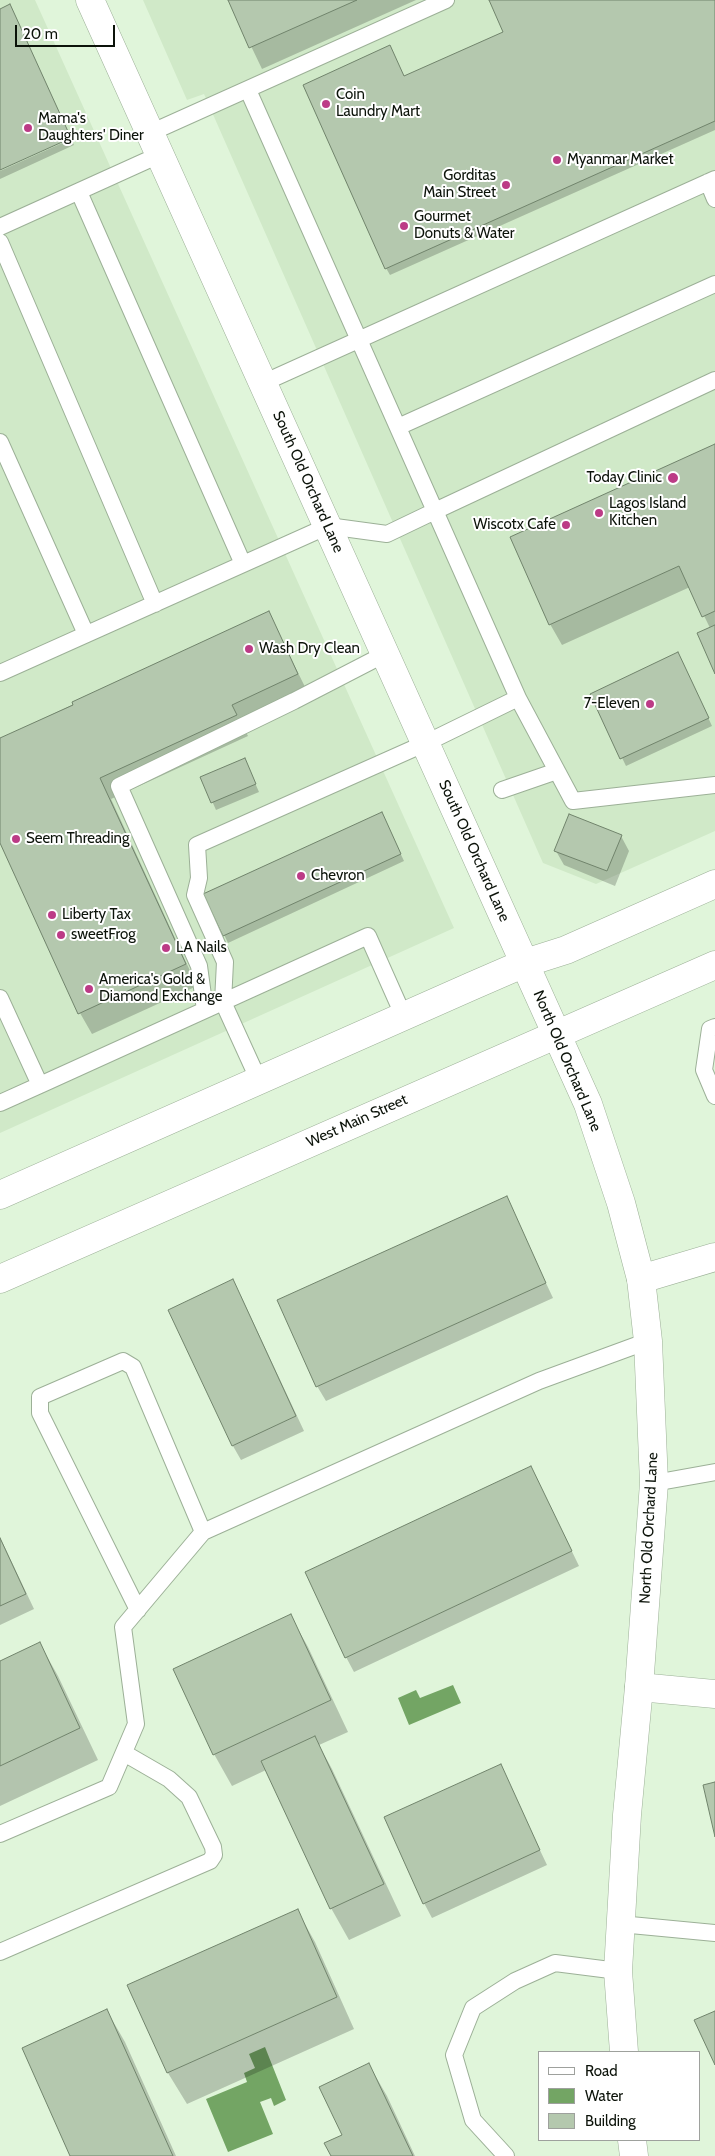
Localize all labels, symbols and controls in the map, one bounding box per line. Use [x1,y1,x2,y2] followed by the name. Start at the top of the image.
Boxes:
[18,15,118,47] scale bar
[23,25,58,43] text: 20 m
[336,86,420,121] place label: Coin Laundry Mart
[320,98,332,110] marker: Coin Laundry Mart
[38,110,144,145] place label: Mama's Daughters' Diner
[22,122,34,134] marker: Mama's Daughters' Diner
[567,151,674,169] place label: Myanmar Market
[551,154,563,166] marker: Myanmar Market
[423,167,496,202] place label: Gorditas Main Street
[500,179,512,191] marker: Gorditas Main Street
[414,208,515,243] place label: Gourmet Donuts & Water
[398,220,410,232] marker: Gourmet Donuts & Water
[269,408,347,556] street label: South Old Orchard Lane
[586,469,662,487] place label: Today Clinic
[666,471,680,485] marker: Today Clinic
[609,495,686,530] place label: Lagos Island Kitchen
[593,507,605,519] marker: Lagos Island Kitchen
[473,516,556,534] place label: Wiscotx Cafe
[560,519,572,531] marker: Wiscotx Cafe
[259,640,360,658] place label: Wash Dry Clean
[243,643,255,655] marker: Wash Dry Clean
[584,695,640,713] place label: 7-Eleven
[644,698,656,710] marker: 7-Eleven
[435,777,513,925] street label: South Old Orchard Lane
[26,830,129,848] place label: Seem Threading
[10,833,22,845] marker: Seem Threading
[311,867,365,885] place label: Chevron
[295,870,307,882] marker: Chevron
[62,906,131,924] place label: Liberty Tax
[46,909,58,921] marker: Liberty Tax
[71,926,136,944] place label: sweetFrog
[55,929,67,941] marker: sweetFrog
[176,939,227,957] place label: LA Nails
[160,942,172,954] marker: LA Nails
[99,971,222,1006] place label: America's Gold & Diamond Exchange
[83,983,95,995] marker: America's Gold & Diamond Exchange
[529,988,605,1134] street label: North Old Orchard Lane
[304,1091,410,1151] street label: West Main Street
[636,1452,662,1604] street label: North Old Orchard Lane
[538,2051,700,2141] legend
[585,2062,618,2080] text: Road
[585,2087,623,2105] text: Water
[585,2112,636,2130] text: Building

